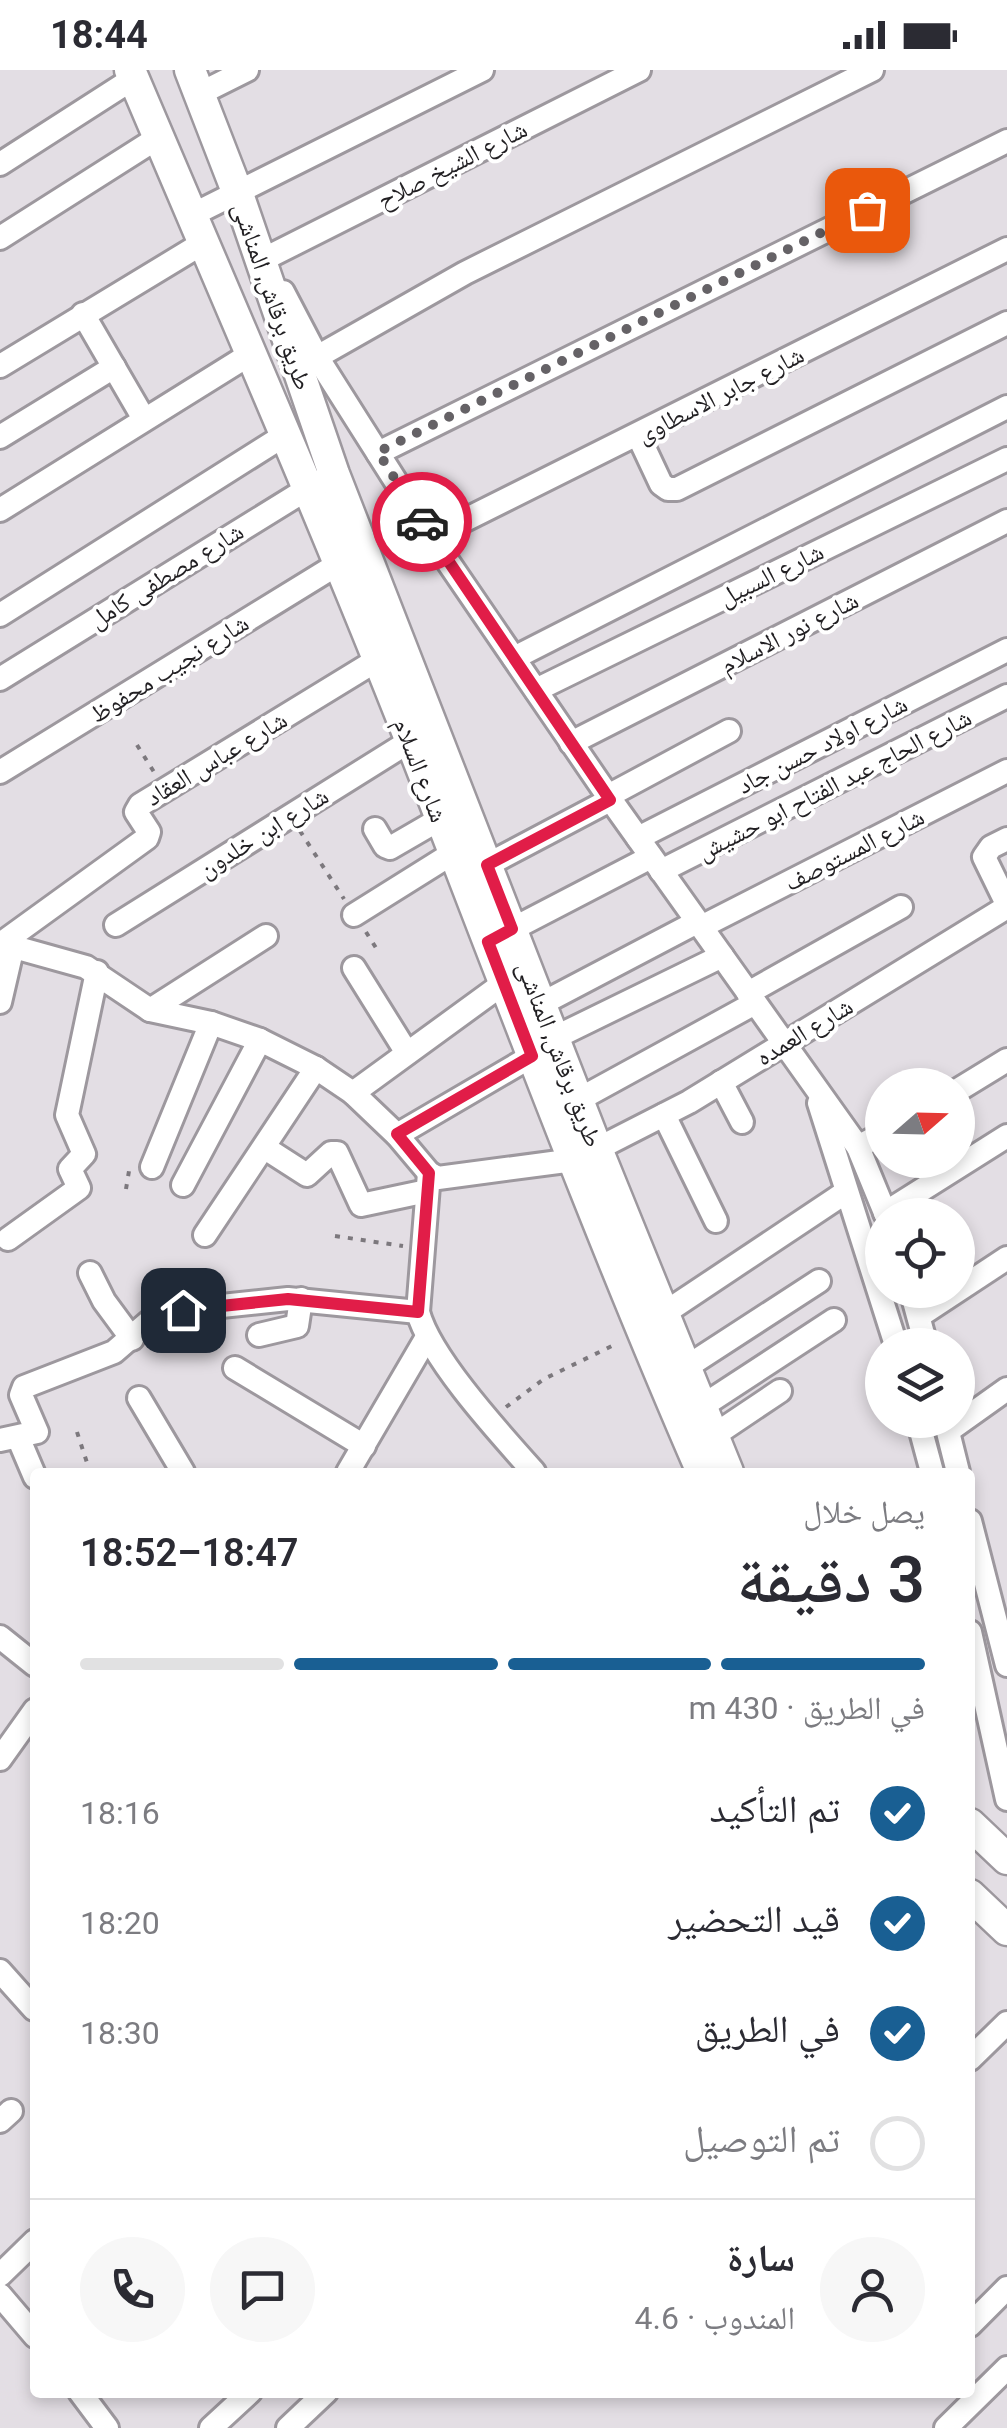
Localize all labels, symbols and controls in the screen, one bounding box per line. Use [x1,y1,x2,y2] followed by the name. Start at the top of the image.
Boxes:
[50,13,148,57] text: 18:44
[372,114,532,216] street label: شارع الشيخ صلاح
[825,168,910,253] pin
[840,183,895,238] icon: bag
[226,199,318,394] street label: طريق برقاش, المناشى
[632,340,809,450] street label: شارع جابر الاسطاوى
[372,472,472,572] courier
[395,495,450,550] icon: car
[84,516,249,635] street label: شارع مصطفى كامل
[714,537,829,613] street label: شارع السبيل
[715,585,864,681] street label: شارع نور الاسلام
[85,608,254,730] street label: شارع نجيب محفوظ
[732,689,912,801] street label: شارع اولاد حسن جاد
[692,703,977,867] street label: شارع الحاج عبد الفتاح ابو حشيش
[140,705,293,813] street label: شارع عباس العقاد
[386,714,454,827] street label: شارع السلام
[193,781,334,885] street label: شارع ابن خلدون
[780,802,929,898] street label: شارع المستوصف
[510,957,608,1151] street label: طريق برقاش, المناشى
[751,991,858,1072] street label: شارع العمده
[865,1068,975,1178] north arrow
[865,1068,975,1438] map controls
[865,1198,975,1308] button: locate
[141,1268,226,1353] pin
[156,1283,211,1338] icon: home
[865,1328,975,1438] button: layers
[803,1493,925,1531] text: يصل خلال
[80,1531,299,1575] text: 18:47–18:52
[737,1542,925,1618] text: 3 دقيقة
[688,1689,925,1727] text: في الطريق · 430 m
[870,1786,925,1841] icon: check
[710,1787,840,1831] text: تم التأكيد
[80,1794,160,1832] text: 18:16
[870,1896,925,1951] icon: check
[668,1897,840,1941] text: قيد التحضير
[80,1904,160,1942] text: 18:20
[870,2006,925,2061] icon: check
[695,2007,840,2051] text: في الطريق
[80,2014,160,2052] text: 18:30
[683,2117,840,2161] text: تم التوصيل
[727,2236,795,2280] text: سارة
[80,2237,185,2342] button: phone
[210,2237,315,2342] button: chat
[820,2237,925,2342] button: person
[635,2299,795,2337] text: المندوب · 4.6

